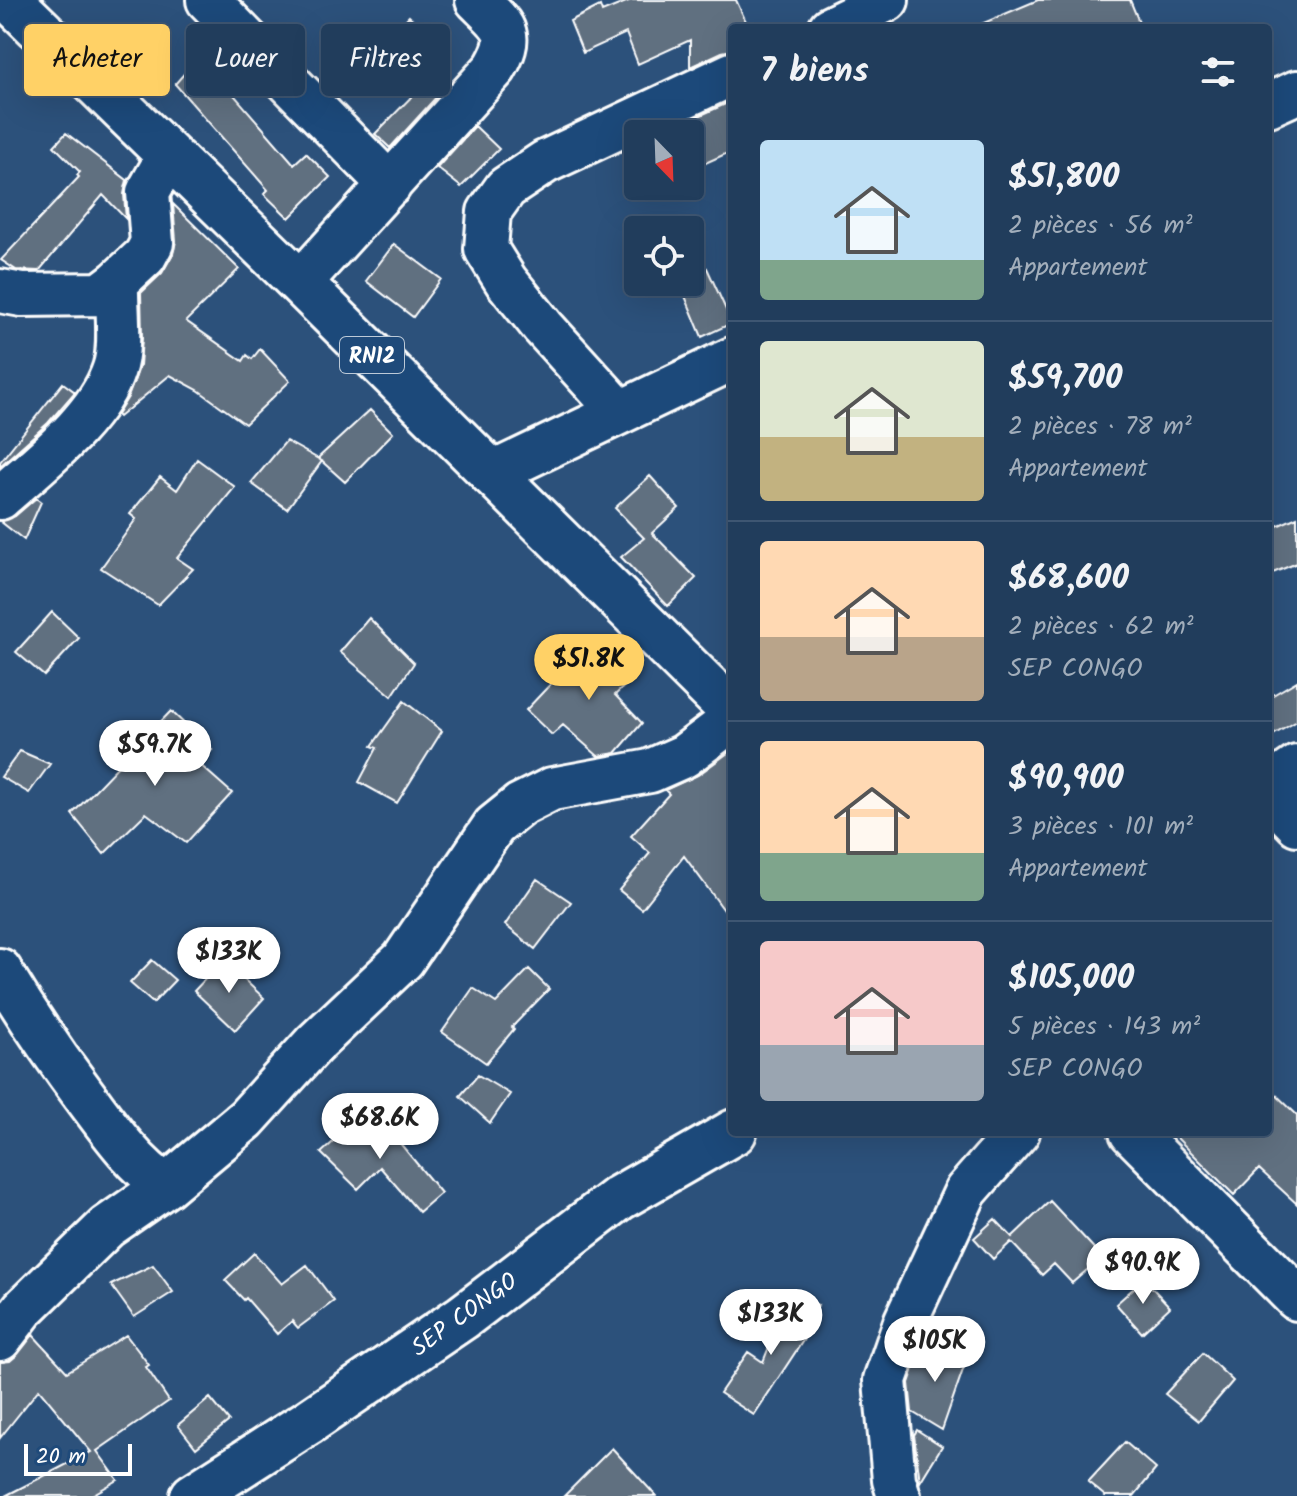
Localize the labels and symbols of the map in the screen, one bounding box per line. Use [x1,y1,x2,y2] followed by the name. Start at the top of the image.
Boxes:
[624,120,704,200] north arrow
[340,337,404,373] road number: RN12
[524,634,654,702] pin: $51.8K
[90,720,220,788] pin: $59.7K
[173,927,285,995] pin: $133K
[315,1093,445,1161] pin: $68.6K
[1078,1238,1208,1306] pin: $90.9K
[403,1263,527,1367] street label: SEP CONGO
[715,1289,827,1357] pin: $133K
[879,1316,991,1384] pin: $105K
[24,1440,132,1476] scale bar

